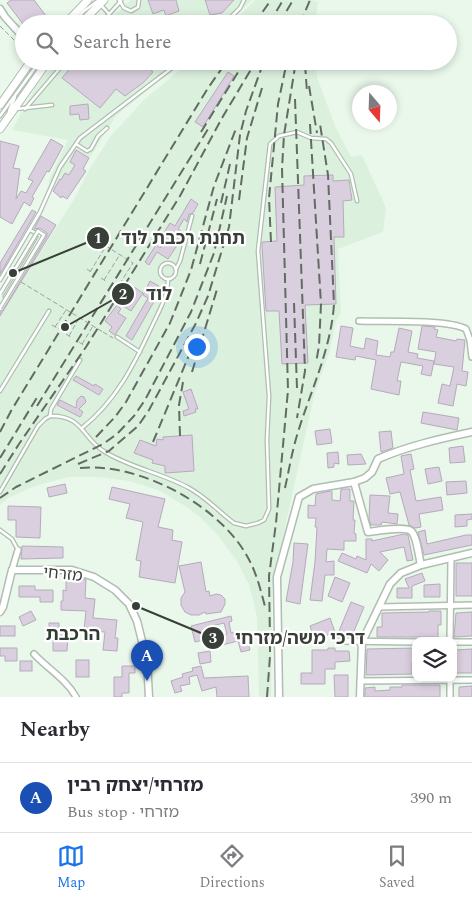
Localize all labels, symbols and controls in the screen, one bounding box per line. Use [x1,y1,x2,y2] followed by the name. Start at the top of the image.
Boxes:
[15,15,457,70] search box
[73,28,172,57] text: Search here
[33,29,61,57] icon: search
[352,85,397,130] north arrow
[86,221,254,254] callout: תחנת רכבת לוד
[121,225,245,252] text: תחנת רכבת לוד
[94,227,102,250] text: 1
[111,277,182,310] callout: לוד
[146,281,172,308] text: לוד
[119,283,127,306] text: 2
[184,334,210,360] your location
[42,560,84,588] street label: מזרחי
[46,621,100,648] district label: הרכבת
[200,621,375,654] callout: דרכי משה/מזרחי
[235,625,365,652] text: דרכי משה/מזרחי
[209,627,217,650] text: 3
[412,637,457,682] map controls
[412,637,457,682] button: layers
[131,640,163,681] pin: A
[20,714,90,746] text: Nearby
[67,771,203,800] text: מזרחי/יצחק רבין
[30,786,42,810] text: A
[410,786,452,810] text: 390 m
[67,800,179,824] text: Bus stop · מזרחי
[57,842,85,893] tab: Map
[199,842,265,893] tab: Directions
[379,842,415,893] tab: Saved

